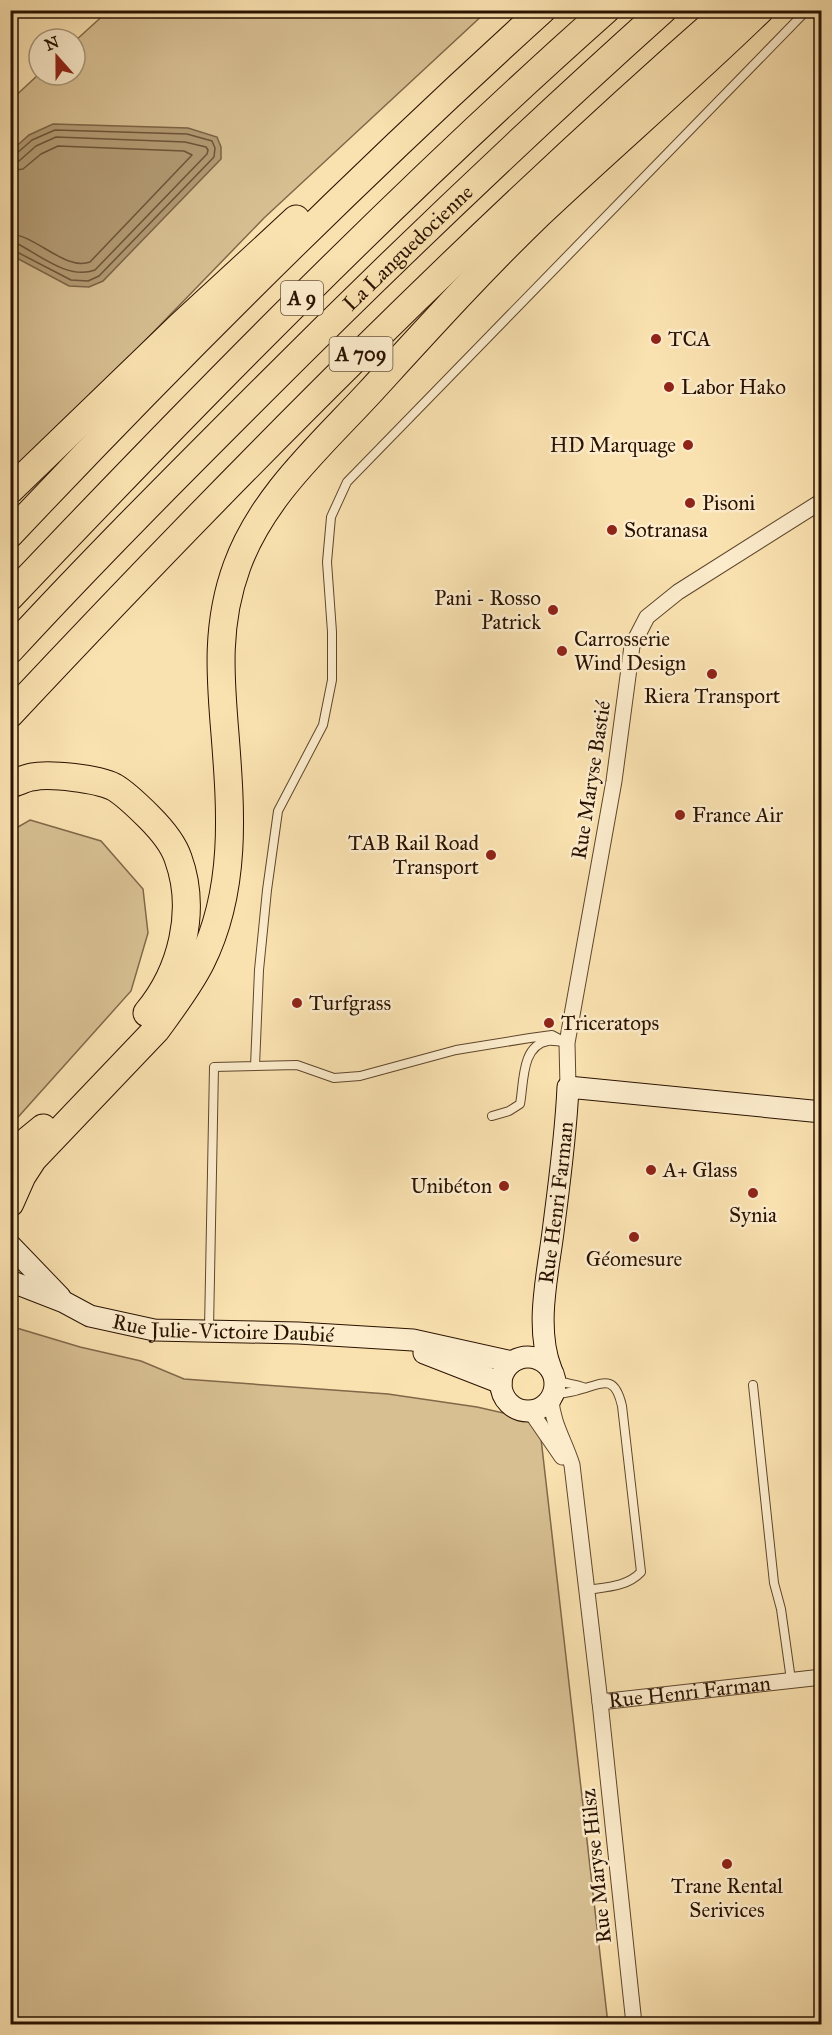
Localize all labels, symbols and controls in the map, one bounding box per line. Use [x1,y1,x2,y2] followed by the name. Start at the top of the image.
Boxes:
[27,27,87,87] north arrow
[42,32,62,55] text: N
[338,179,479,316] street label: La Languedocienne
[281,281,323,315] road number: A 9
[668,326,711,352] place label: TCA
[649,332,663,346] marker: TCA
[330,337,392,371] road number: A 709
[681,374,786,400] place label: Labor Hako
[662,380,676,394] marker: Labor Hako
[550,432,676,458] place label: HD Marquage
[681,438,695,452] marker: HD Marquage
[702,490,756,516] place label: Pisoni
[683,496,697,510] marker: Pisoni
[624,517,708,543] place label: Sotranasa
[605,523,619,537] marker: Sotranasa
[434,585,541,635] place label: Pani - Rosso Patrick
[546,603,560,617] marker: Pani - Rosso Patrick
[574,626,686,676] place label: Carrosserie Wind Design
[555,644,569,658] marker: Carrosserie Wind Design
[705,667,719,681] marker: Riera Transport
[644,683,781,709] place label: Riera Transport
[566,698,616,861] street label: Rue Maryse Bastié
[692,802,783,828] place label: France Air
[673,808,687,822] marker: France Air
[348,830,480,880] place label: TAB Rail Road Transport
[484,848,498,862] marker: TAB Rail Road Transport
[309,990,391,1016] place label: Turfgrass
[290,996,304,1010] marker: Turfgrass
[561,1010,659,1036] place label: Triceratops
[542,1016,556,1030] marker: Triceratops
[533,1120,579,1285] street label: Rue Henri Farman
[662,1157,737,1183] place label: A+ Glass
[644,1163,658,1177] marker: A+ Glass
[410,1173,492,1199] place label: Unibéton
[497,1179,511,1193] marker: Unibéton
[746,1186,760,1200] marker: Synia
[729,1202,777,1228] place label: Synia
[627,1230,641,1244] marker: Géomesure
[586,1246,682,1272] place label: Géomesure
[110,1308,335,1348] street label: Rue Julie-Victoire Daubié
[607,1670,772,1714] street label: Rue Henri Farman
[575,1787,617,1945] street label: Rue Maryse Hilsz
[720,1857,734,1871] marker: Trane Rental Serivices
[671,1873,783,1923] place label: Trane Rental Serivices

